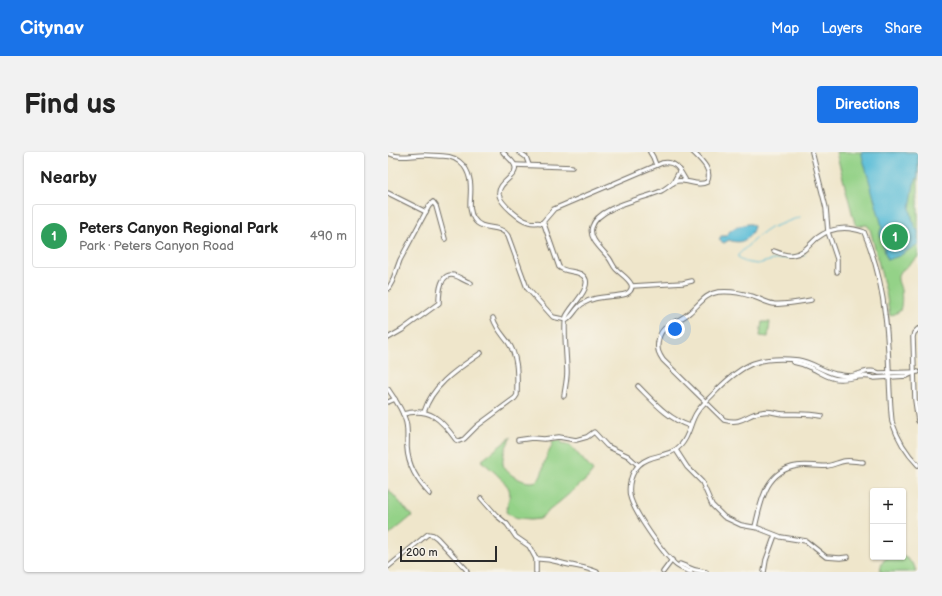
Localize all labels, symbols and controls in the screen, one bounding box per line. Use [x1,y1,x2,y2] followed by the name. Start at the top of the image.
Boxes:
[20,17,84,40] text: Citynav
[771,20,799,37] text: Map
[821,20,863,37] text: Layers
[885,20,922,37] text: Share
[817,86,918,123] button: Directions
[24,88,116,121] text: Find us
[40,168,97,188] text: Nearby
[79,219,278,238] text: Peters Canyon Regional Park
[882,222,908,252] pin: 1
[51,228,57,244] text: 1
[310,228,347,244] text: 490 m
[79,238,234,254] text: Park · Peters Canyon Road
[665,319,685,339] your location
[870,488,906,560] map controls
[870,488,906,524] button: +
[870,524,906,560] button: −
[400,544,497,563] scale bar
[406,546,438,559] text: 200 m

